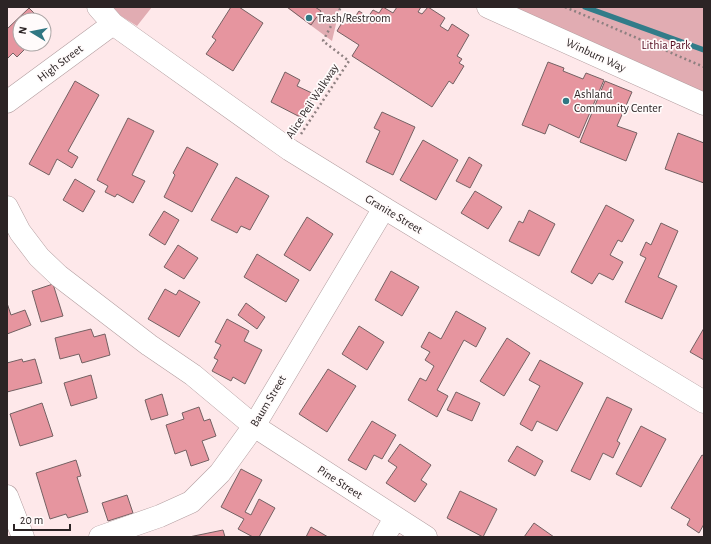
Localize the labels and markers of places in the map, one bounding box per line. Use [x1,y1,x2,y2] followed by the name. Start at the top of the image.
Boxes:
[317,12,391,24] place label: Trash/Restroom
[304,13,314,23] marker: Trash/Restroom
[574,88,662,115] place label: Ashland Community Center
[561,96,571,106] marker: Ashland Community Center

